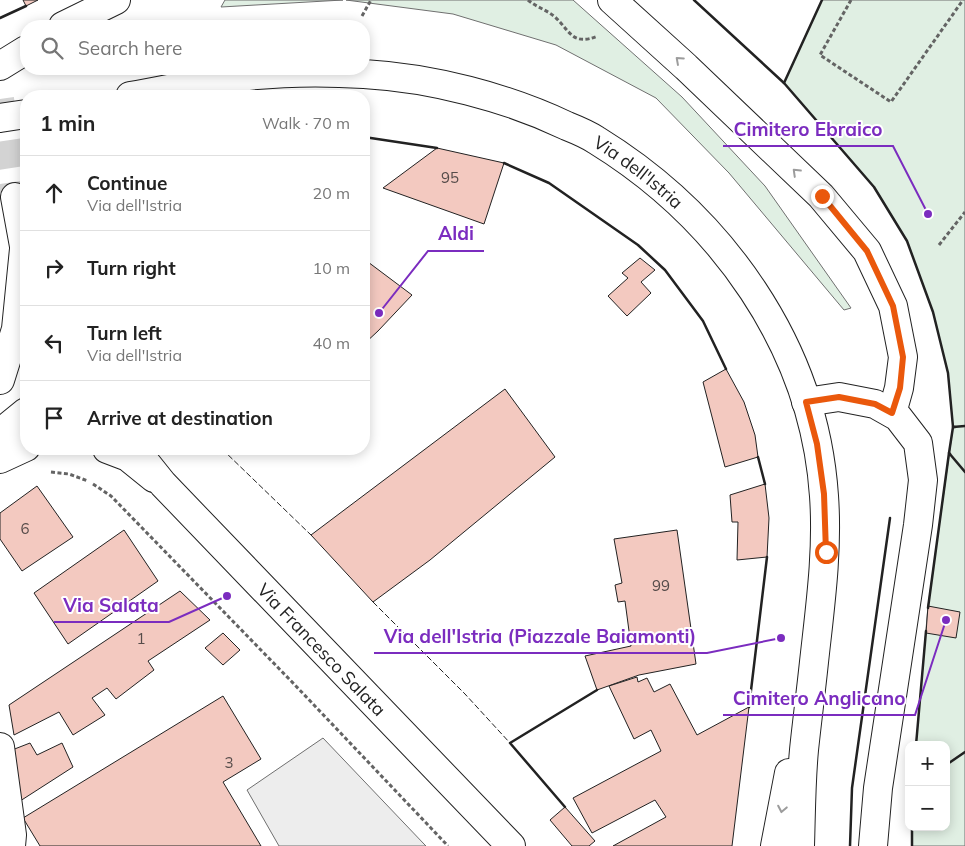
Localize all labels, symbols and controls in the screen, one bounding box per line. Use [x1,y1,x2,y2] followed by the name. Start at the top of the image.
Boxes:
[20,20,370,75] search box
[38,34,66,62] icon: search
[78,36,182,60] text: Search here
[675,57,684,66] one-way arrow
[40,110,95,136] text: 1 min
[723,112,893,146] callout: Cimitero Ebraico
[262,113,350,133] text: Walk · 70 m
[733,117,883,141] text: Cimitero Ebraico
[590,130,688,213] street label: Via dell'Istria
[441,168,459,187] house number: 95
[793,169,802,178] one-way arrow
[87,171,167,195] text: Continue
[40,179,68,207] icon: ahead
[313,183,350,203] text: 20 m
[811,185,834,208] route end
[87,195,182,215] text: Via dell'Istria
[428,217,484,251] callout: Aldi
[438,221,474,245] text: Aldi
[40,254,68,282] icon: right
[87,256,176,280] text: Turn right
[313,258,350,278] text: 10 m
[87,321,162,345] text: Turn left
[40,329,68,357] icon: left
[313,333,350,353] text: 40 m
[87,345,182,365] text: Via dell'Istria
[40,404,68,432] icon: arrive
[87,406,273,430] text: Arrive at destination
[20,519,30,538] house number: 6
[815,541,838,564] route start
[652,576,670,595] house number: 99
[253,578,391,720] street label: Via Francesco Salata
[54,588,169,622] callout: Via Salata
[62,593,159,617] text: Via Salata
[374,619,707,653] callout: Via dell'Istria (Piazzale Baiamonti)
[383,624,696,648] text: Via dell'Istria (Piazzale Baiamonti)
[136,629,146,648] house number: 1
[723,681,915,715] callout: Cimitero Anglicano
[733,686,905,710] text: Cimitero Anglicano
[905,741,950,831] map controls
[905,741,950,786] button: +
[224,753,234,772] house number: 3
[905,786,950,831] button: −
[777,805,788,814] one-way arrow

